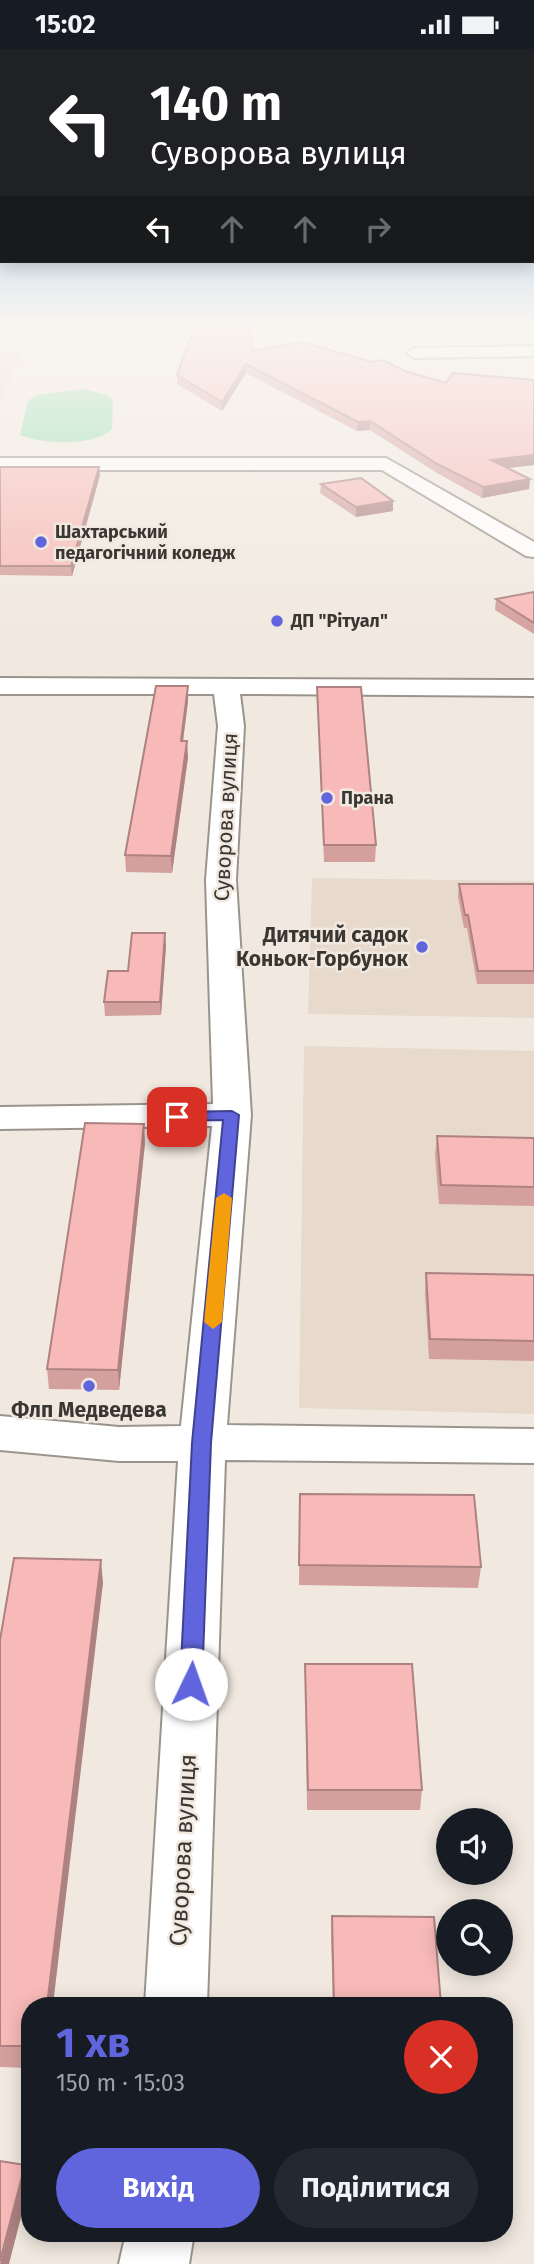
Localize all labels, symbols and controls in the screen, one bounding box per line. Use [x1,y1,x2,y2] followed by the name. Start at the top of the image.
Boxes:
[35,9,96,40] text: 15:02
[150,74,282,133] text: 140 m
[35,77,126,168] icon: left
[150,134,407,172] text: Суворова вулиця
[140,210,178,248] icon: left
[213,210,251,248] icon: ahead
[286,210,324,248] icon: ahead
[359,210,397,248] icon: right
[55,521,236,564] place label: Шахтарський педагогічний коледж
[33,534,49,550] marker: Шахтарський педагогічний коледж
[290,610,388,632] place label: ДП "Рітуал"
[269,613,285,629] marker: ДП "Рітуал"
[209,732,243,902] street label: Суворова вулиця
[341,787,394,809] place label: Прана
[319,790,335,806] marker: Прана
[236,922,408,972] place label: Дитячий садок Коньок-Горбунок
[414,939,430,955] marker: Дитячий садок Коньок-Горбунок
[147,1087,207,1147] pin
[158,1098,196,1136] icon: arrive
[81,1378,97,1394] marker: Флп Медведева
[11,1397,167,1423] place label: Флп Медведева
[154,1647,228,1721] position arrow
[164,1753,202,1947] street label: Суворова вулиця
[436,1808,513,1976] map controls
[436,1808,513,1885] button: sound
[436,1899,513,1976] button: search
[56,2018,130,2068] text: 1 хв
[404,2020,478,2094] button: close
[56,2069,185,2097] text: 150 m · 15:03
[56,2148,260,2228] button: Вихід
[274,2148,478,2228] button: Поділитися

